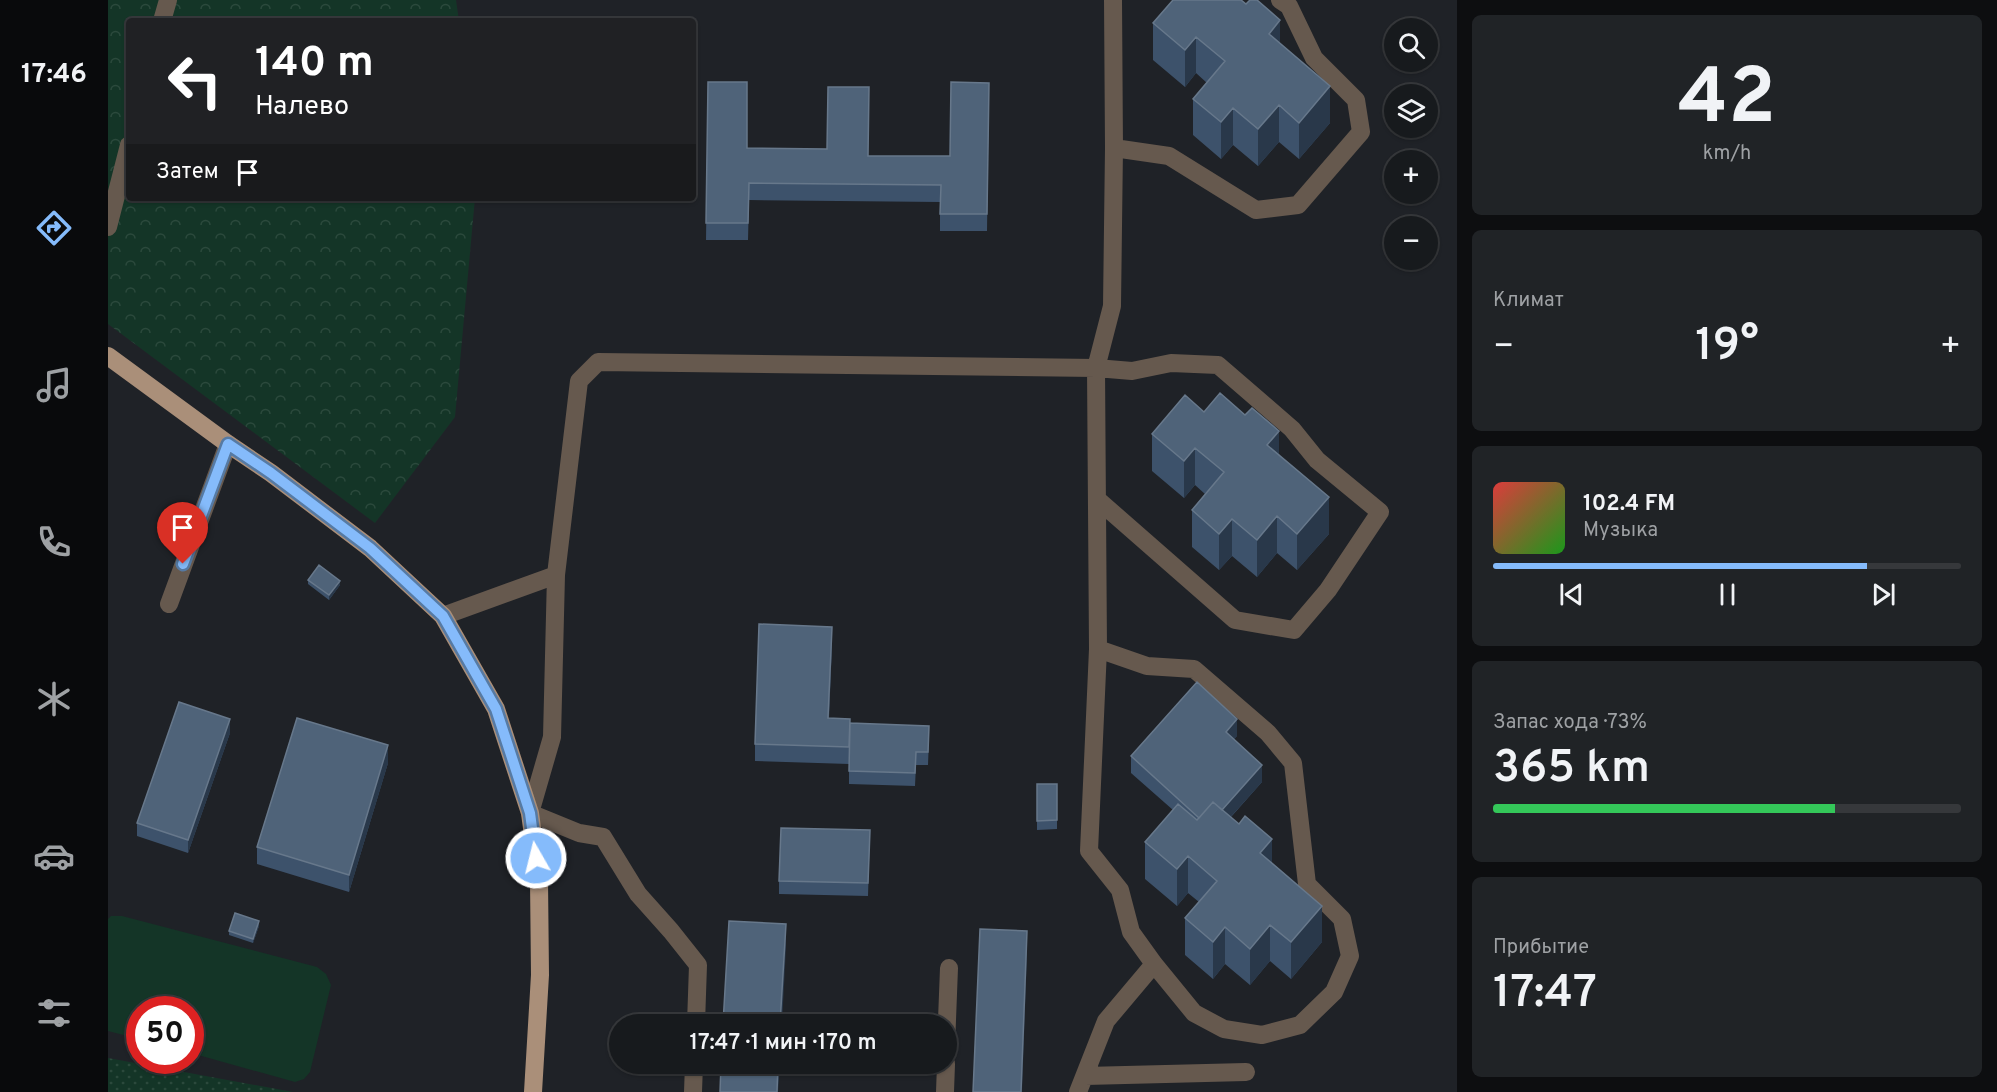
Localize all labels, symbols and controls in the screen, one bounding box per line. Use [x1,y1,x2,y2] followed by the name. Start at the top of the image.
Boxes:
[1384,18,1438,270] map controls
[1384,18,1438,72] button: search
[255,38,374,91] text: 140 m
[156,42,234,120] icon: left
[1678,52,1776,151] text: 42
[21,58,87,92] text: 17:46
[1384,84,1438,138] button: layers
[255,90,349,124] text: Налево
[1703,141,1751,167] text: km/h
[1384,150,1438,204] button: +
[231,156,264,189] icon: arrive
[156,159,219,186] text: Затем
[33,207,75,249] icon: directions
[1384,216,1438,270] button: −
[1493,288,1564,314] text: Климат
[1695,319,1759,376] text: 19°
[1493,327,1514,369] text: −
[1940,327,1961,369] text: +
[33,364,75,406] icon: music
[1583,491,1675,518] text: 102.4 FM
[157,502,208,564] pin
[166,511,199,544] icon: arrive
[1583,518,1658,544] text: Музыка
[33,521,75,563] icon: phone
[1555,578,1588,611] icon: previous
[1711,578,1744,611] icon: pause
[1867,578,1900,611] icon: next
[33,678,75,720] icon: climate
[1493,710,1647,736] text: Запас хода · 73%
[1493,741,1650,798] text: 365 km
[504,826,568,890] position arrow
[33,835,75,877] icon: car
[1493,935,1589,961] text: Прибытие
[1493,966,1597,1023] text: 17:47
[33,992,75,1034] icon: filters
[126,996,204,1074] speed limit sign: 50
[689,1030,877,1057] text: 17:47 · 1 мин · 170 m

